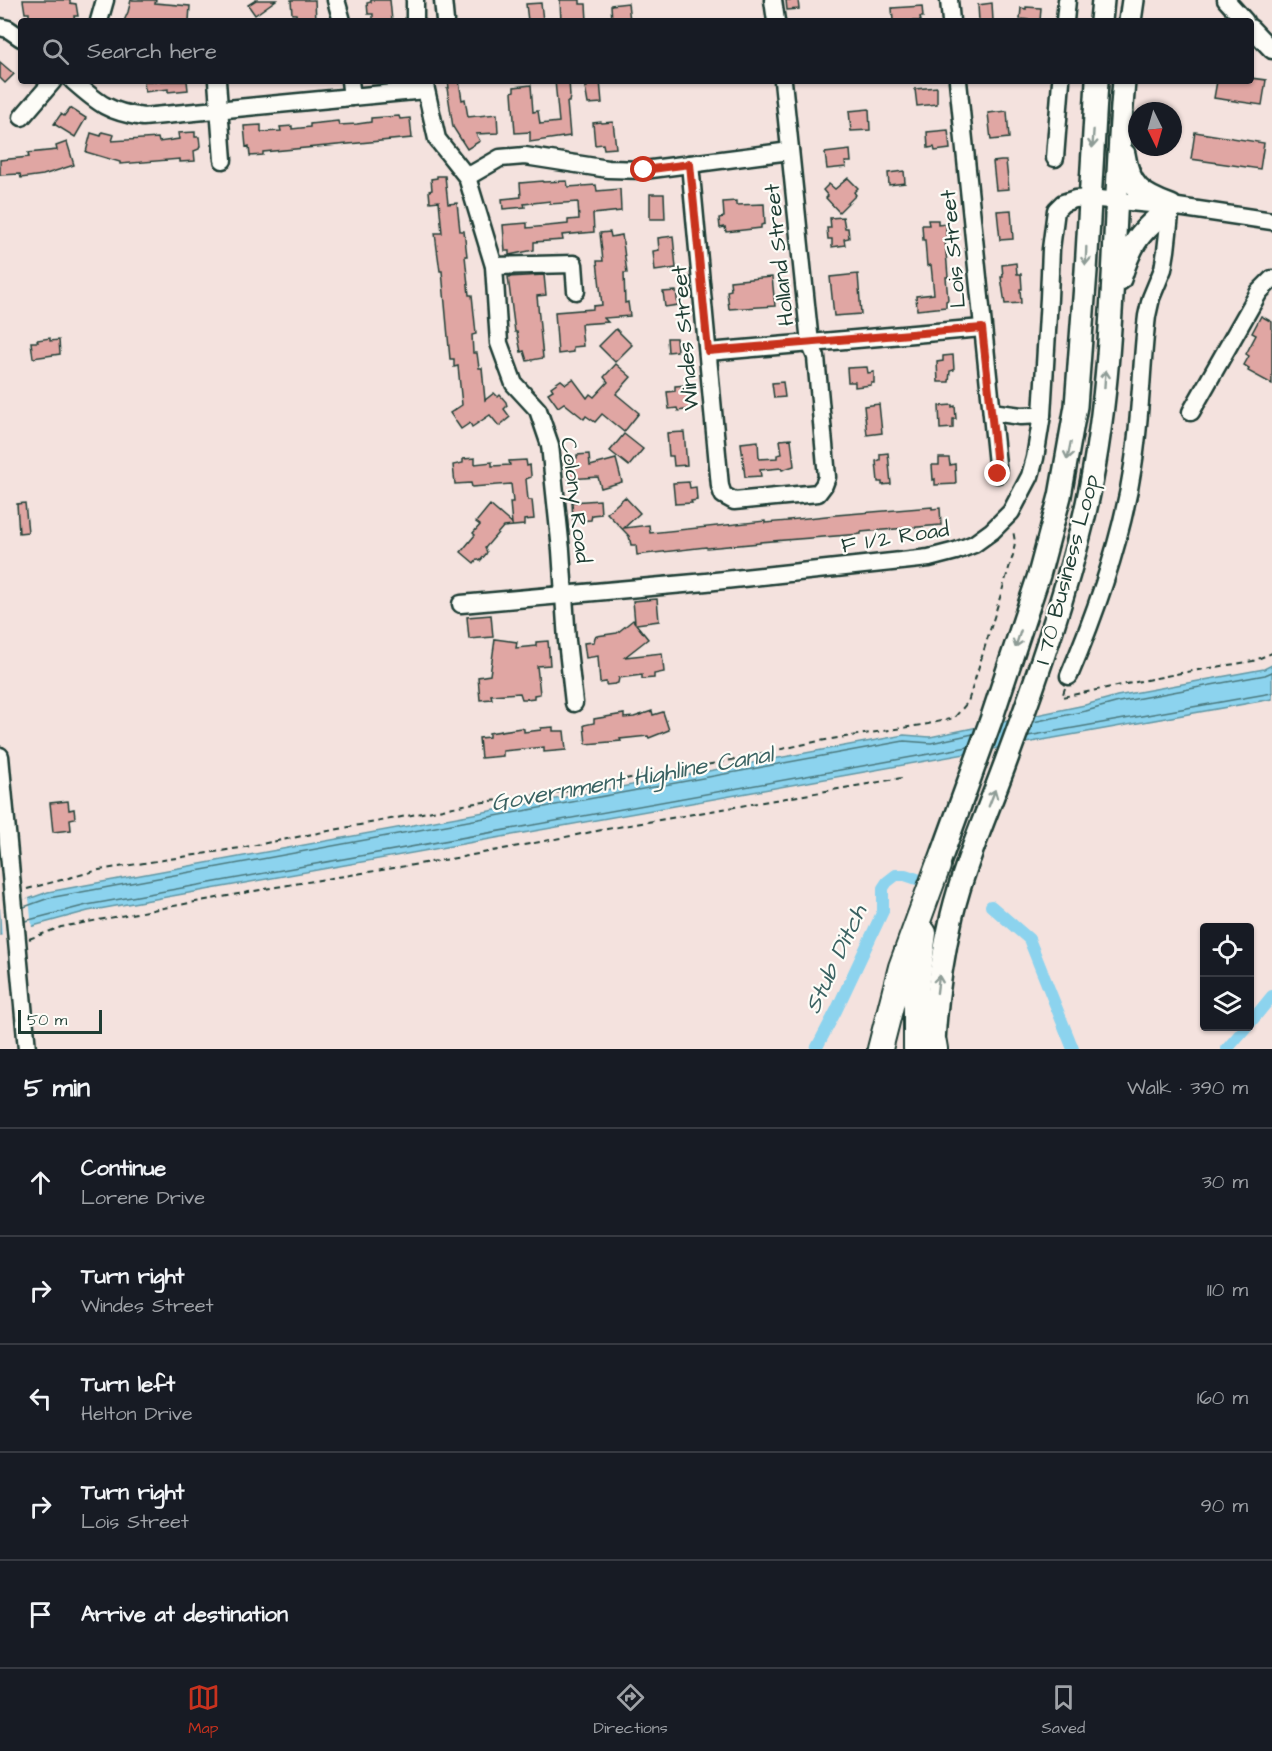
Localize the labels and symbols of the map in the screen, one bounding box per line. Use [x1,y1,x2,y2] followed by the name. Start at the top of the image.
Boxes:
[1128,102,1182,156] north arrow
[1087,129,1098,149] one-way arrow
[630,156,656,182] route start
[757,182,802,327] street label: Holland Street
[933,188,974,309] street label: Lois Street
[1081,246,1092,266] one-way arrow
[664,264,707,412] street label: Windes Street
[1100,369,1111,389] one-way arrow
[551,436,599,565] street label: Colony Road
[1063,440,1074,460] one-way arrow
[984,460,1010,486] route end
[1027,471,1108,668] street label: I 70 Business Loop
[839,514,951,561] street label: F 1/2 Road
[1011,629,1022,647] one-way arrow
[489,737,779,821] water label: Government Highline Canal
[988,789,999,807] one-way arrow
[796,898,876,1019] water label: Stub Ditch
[933,975,944,995] one-way arrow
[18,1007,102,1034] scale bar

